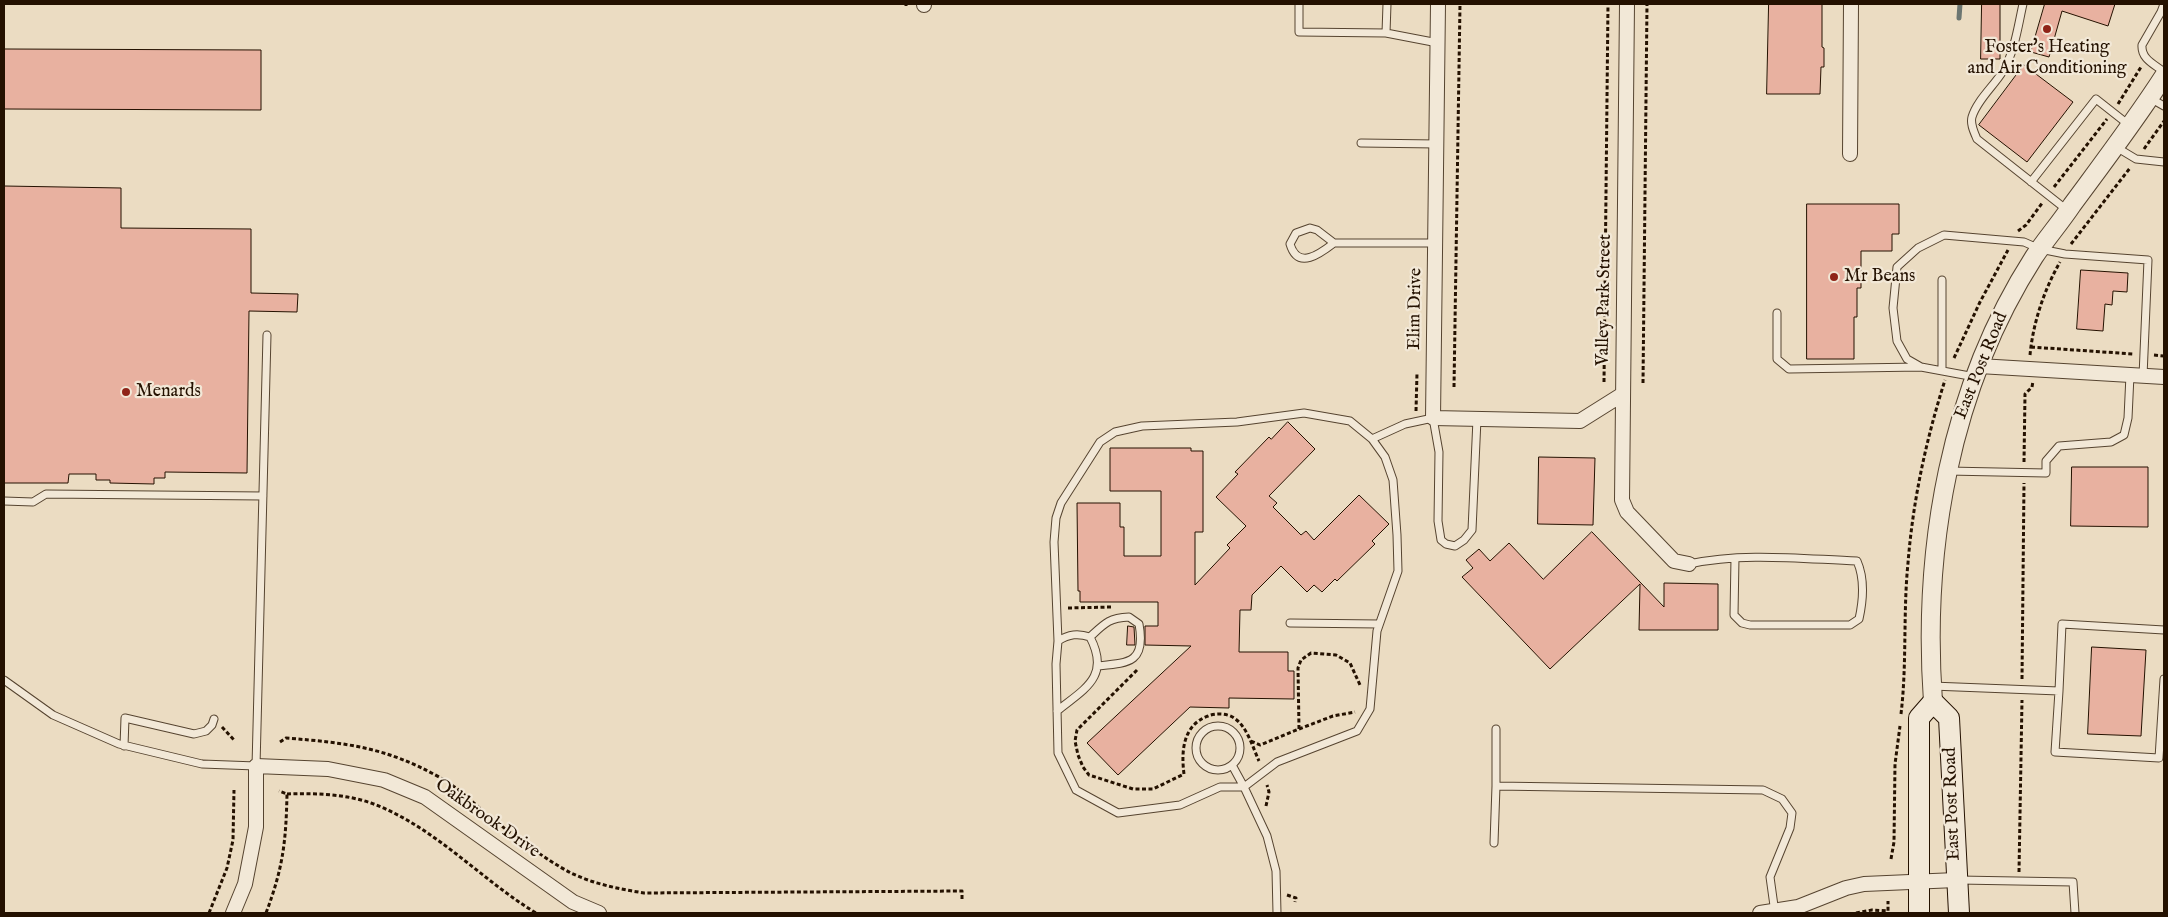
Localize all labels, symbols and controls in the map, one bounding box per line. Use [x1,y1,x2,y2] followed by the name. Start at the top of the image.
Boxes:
[2041,23,2053,35] marker: Foster's Heating and Air Conditioning
[1967,37,2127,80] place label: Foster's Heating and Air Conditioning
[1593,234,1617,366] street label: Valley Park Street
[1844,266,1915,288] place label: Mr Beans
[1404,268,1428,350] street label: Elim Drive
[1828,271,1840,283] marker: Mr Beans
[1951,309,2013,423] street label: East Post Road
[136,381,201,403] place label: Menards
[120,386,132,398] marker: Menards
[1940,747,1966,861] street label: East Post Road
[430,775,544,863] street label: Oakbrook Drive

